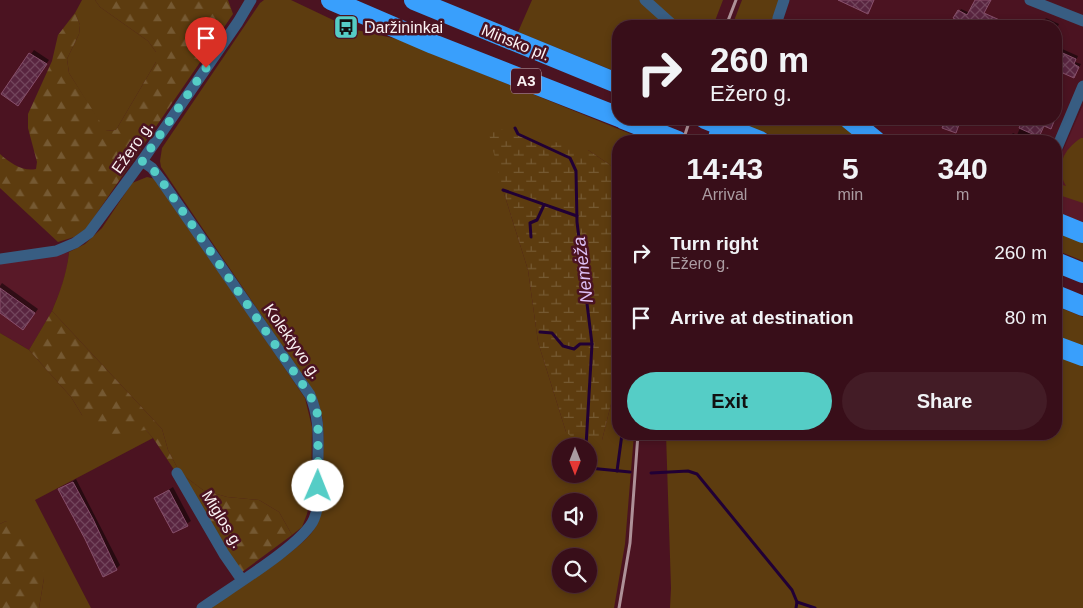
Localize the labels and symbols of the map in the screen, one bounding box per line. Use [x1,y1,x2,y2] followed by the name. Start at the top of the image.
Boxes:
[333,14,359,40] bus stop icon: Daržininkai
[185,17,227,68] pin
[364,19,443,36] place label: Daržininkai
[479,21,552,64] street label: Minsko pl.
[511,68,541,94] road number: A3
[108,118,156,177] street label: Ežero g.
[569,236,597,304] water label: Nemėža
[261,301,325,382] street label: Kolektyvo g.
[552,438,598,482] north arrow
[291,459,343,511] position arrow
[199,487,246,551] street label: Miglos g.

